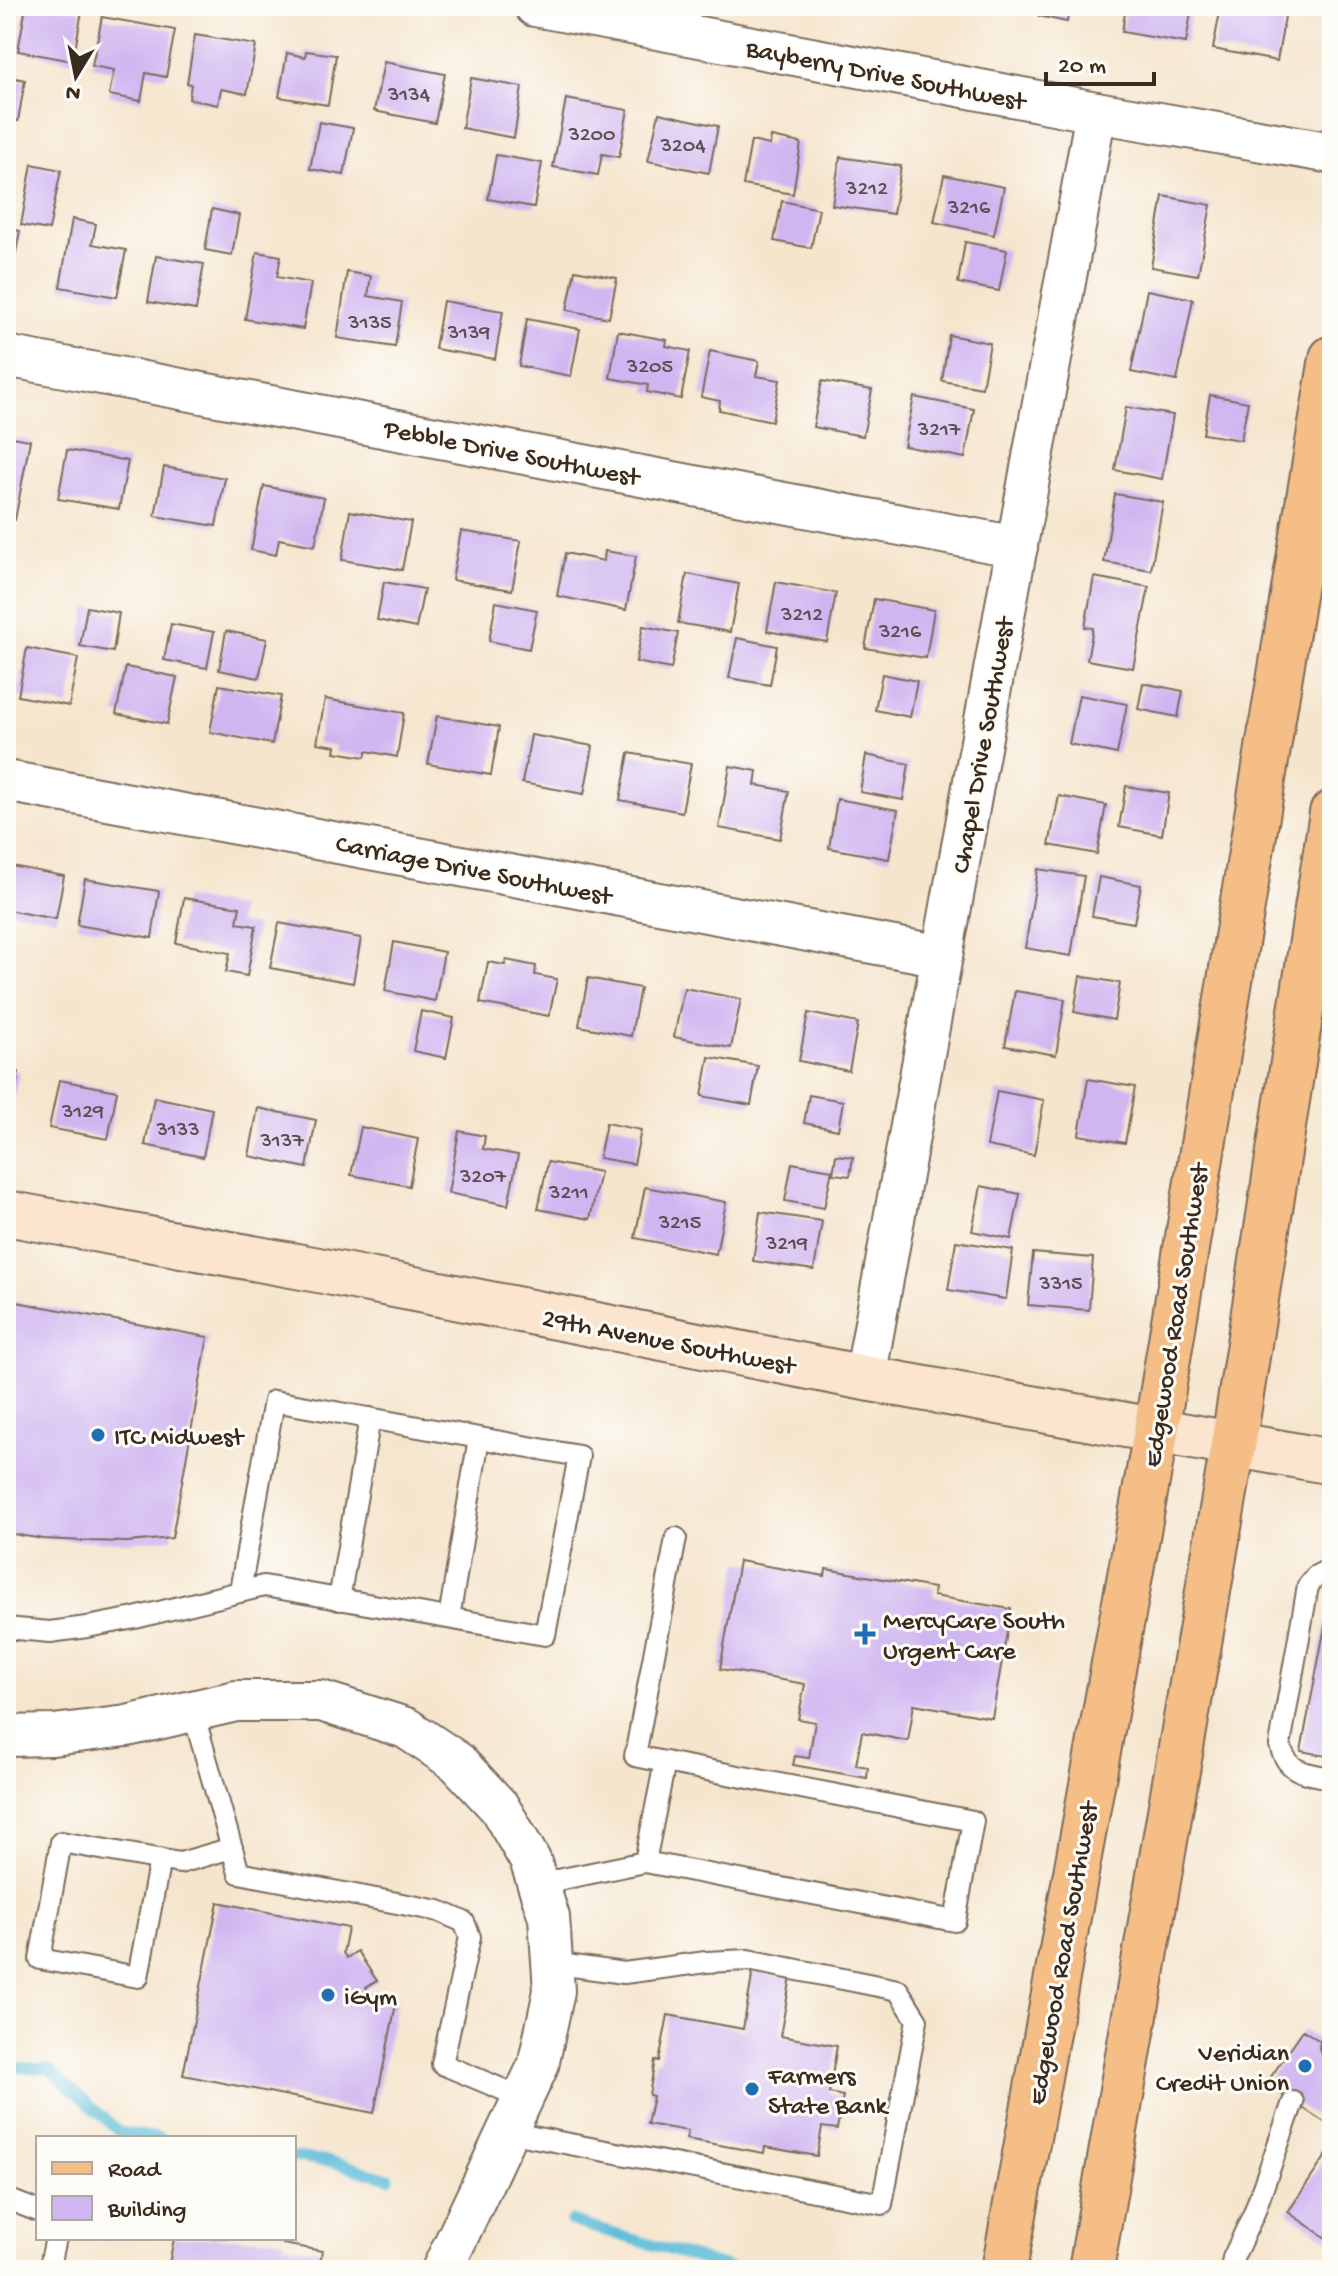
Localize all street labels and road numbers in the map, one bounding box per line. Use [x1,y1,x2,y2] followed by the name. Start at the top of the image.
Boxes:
[742,35,1030,120] street label: Bayberry Drive Southwest
[380,415,644,496] street label: Pebble Drive Southwest
[948,613,1024,876] street label: Chapel Drive Southwest
[333,830,616,915] street label: Carriage Drive Southwest
[1139,1159,1218,1470] street label: Edgewood Road Southwest
[539,1305,800,1385] street label: 29th Avenue Southwest
[1023,1797,1108,2108] street label: Edgewood Road Southwest

